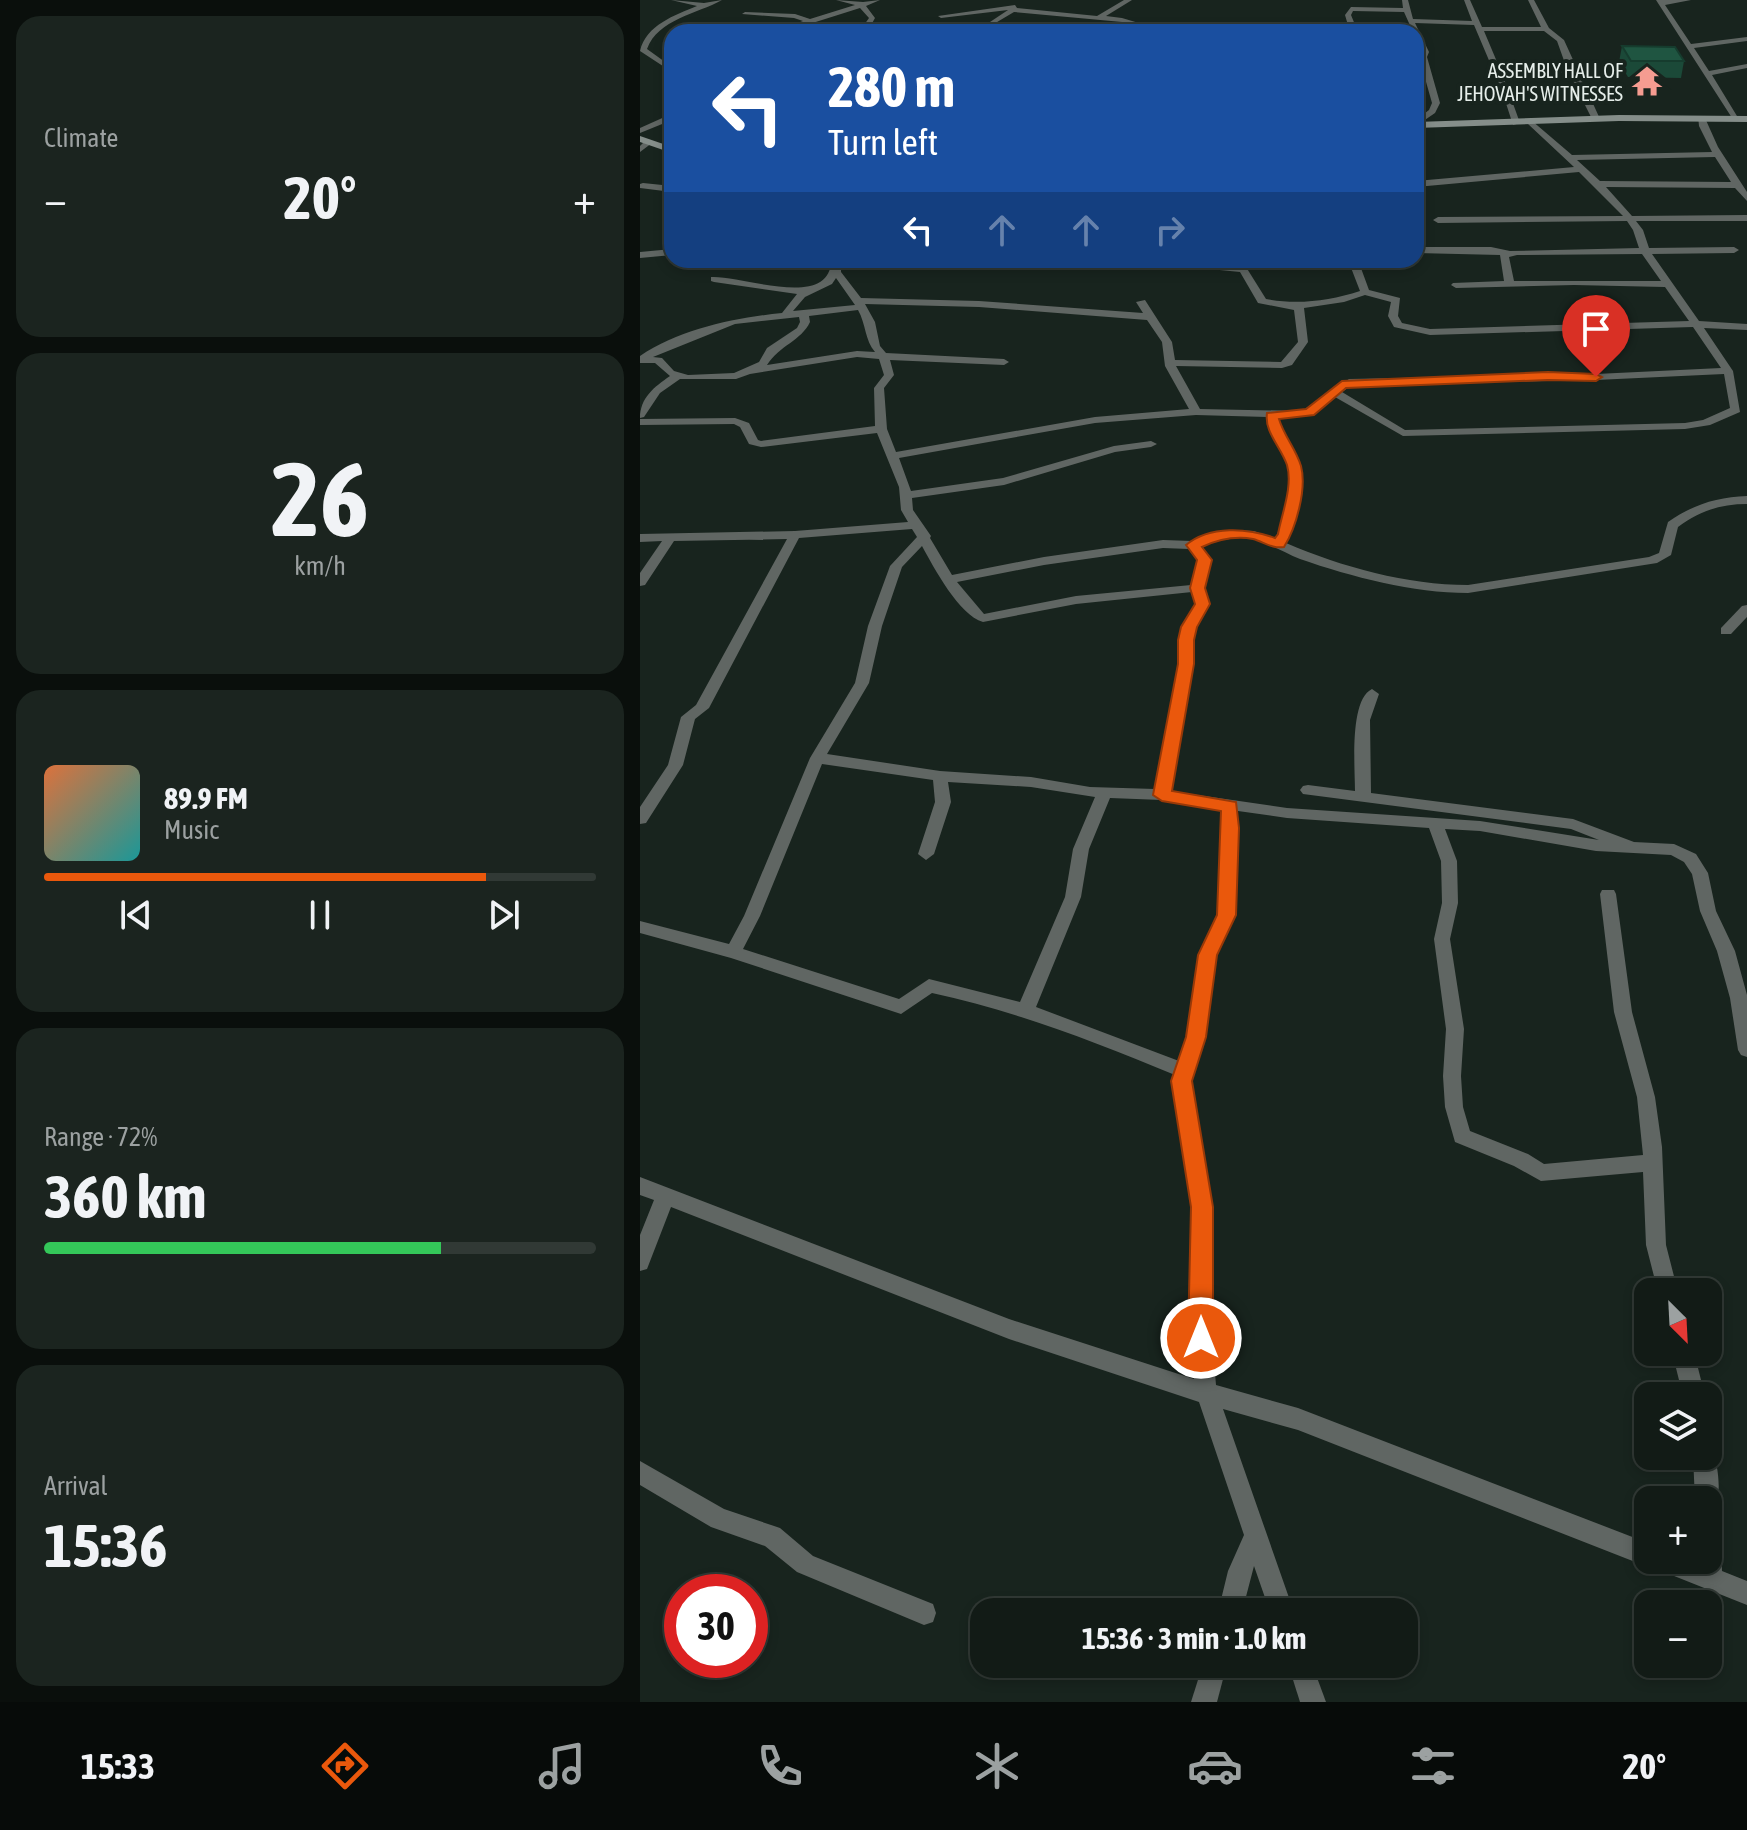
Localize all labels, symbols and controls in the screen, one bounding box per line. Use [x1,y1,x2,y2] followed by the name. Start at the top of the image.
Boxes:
[828,55,955,119] text: 280 m
[696,56,800,160] icon: left
[1457,59,1623,105] place label: ASSEMBLY HALL OF JEHOVAH'S WITNESSES
[1630,64,1664,98] temple icon: ASSEMBLY HALL OF JEHOVAH'S WITNESSES
[828,121,938,163] text: Turn left
[44,123,118,153] text: Climate
[284,163,356,232] text: 20°
[44,173,67,223] text: −
[573,173,596,223] text: +
[896,208,940,252] icon: left
[980,208,1024,252] icon: ahead
[1064,208,1108,252] icon: ahead
[1148,208,1192,252] icon: right
[1562,295,1630,377] pin
[1574,307,1618,351] icon: arrive
[271,439,369,558] text: 26
[294,551,346,581] text: km/h
[164,781,248,815] text: 89.9 FM
[164,815,219,845] text: Music
[114,893,158,937] icon: previous
[298,893,342,937] icon: pause
[482,893,526,937] icon: next
[44,1122,157,1152] text: Range · 72%
[44,1162,206,1231] text: 360 km
[1634,1278,1722,1366] north arrow
[1634,1278,1722,1678] map controls
[1159,1296,1243,1380] position arrow
[1634,1382,1722,1470] button: layers
[44,1471,108,1501] text: Arrival
[1634,1486,1722,1574] button: +
[44,1511,167,1580] text: 15:36
[664,1574,768,1678] speed limit sign: 30
[1634,1590,1722,1678] button: −
[1082,1621,1306,1655] text: 15:36 · 3 min · 1.0 km
[317,1738,373,1794] icon: directions
[534,1738,590,1794] icon: music
[752,1738,808,1794] icon: phone
[969,1738,1025,1794] icon: climate
[1187,1738,1243,1794] icon: car
[1405,1738,1461,1794] icon: filters
[81,1745,155,1787] text: 15:33
[1622,1745,1666,1787] text: 20°

